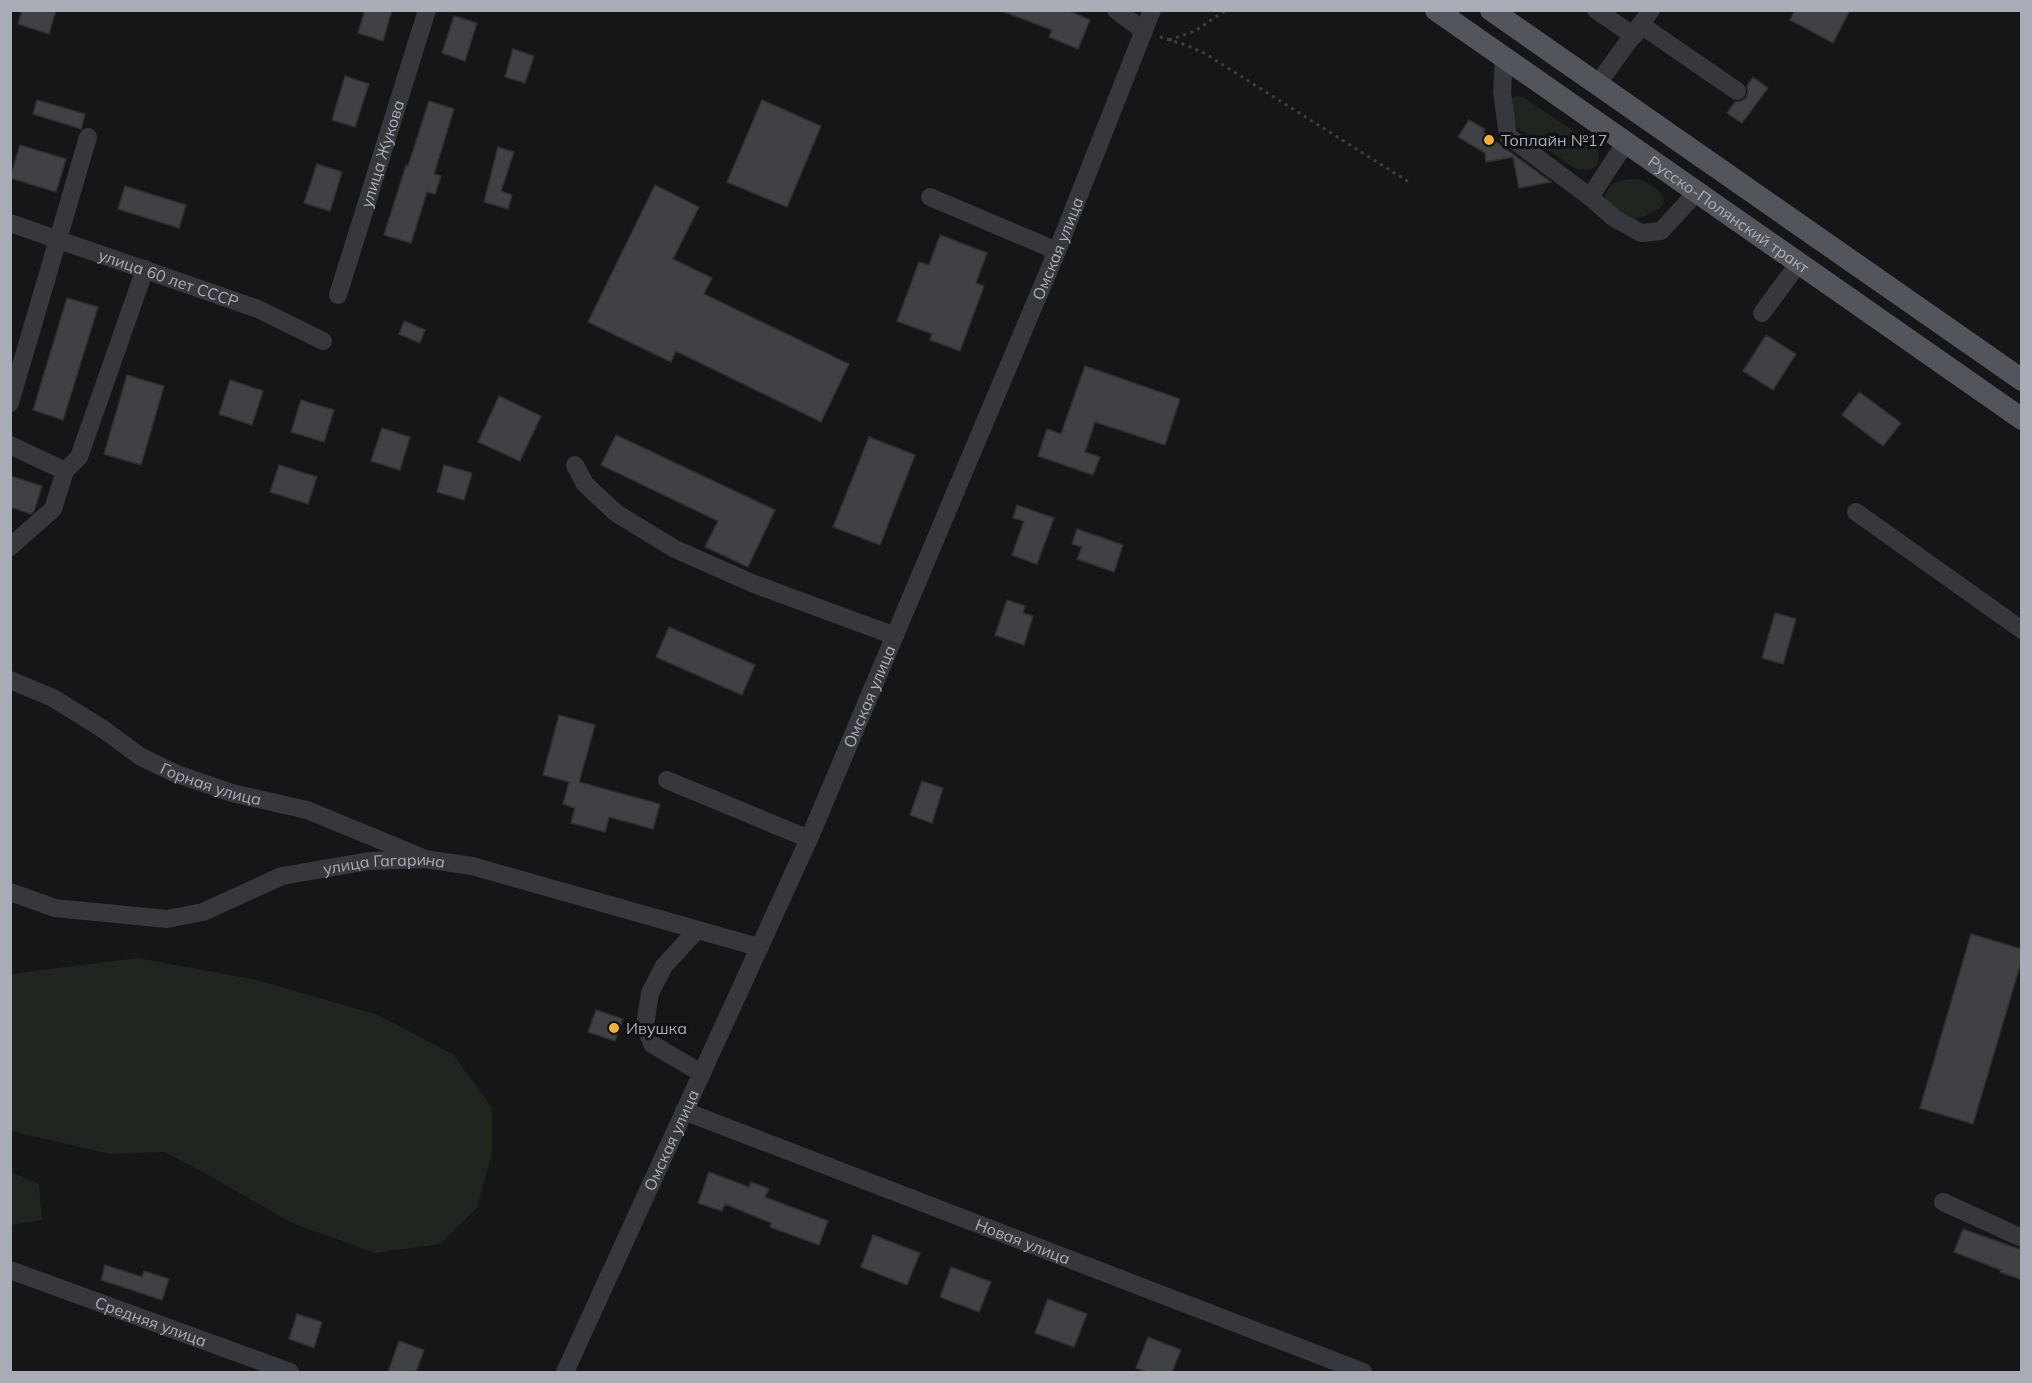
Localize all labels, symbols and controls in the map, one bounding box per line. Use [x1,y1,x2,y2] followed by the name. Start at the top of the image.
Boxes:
[356,97,408,210] street label: улица Жукова
[1501,130,1607,150] place label: Топлайн №17
[1482,133,1496,147] marker: Топлайн №17
[1644,151,1814,278] street label: Русско-Полянский тракт
[1028,194,1087,303] street label: Омская улица
[96,245,241,312] street label: улица 60 лет СССР
[839,642,900,751] street label: Омская улица
[157,758,263,809] street label: Горная улица
[321,849,447,879] street label: улица Гагарина
[626,1018,687,1038] place label: Ивушка
[607,1021,621,1035] marker: Ивушка
[639,1086,703,1194] street label: Омская улица
[973,1214,1073,1269] street label: Новая улица
[92,1292,209,1351] street label: Средняя улица

